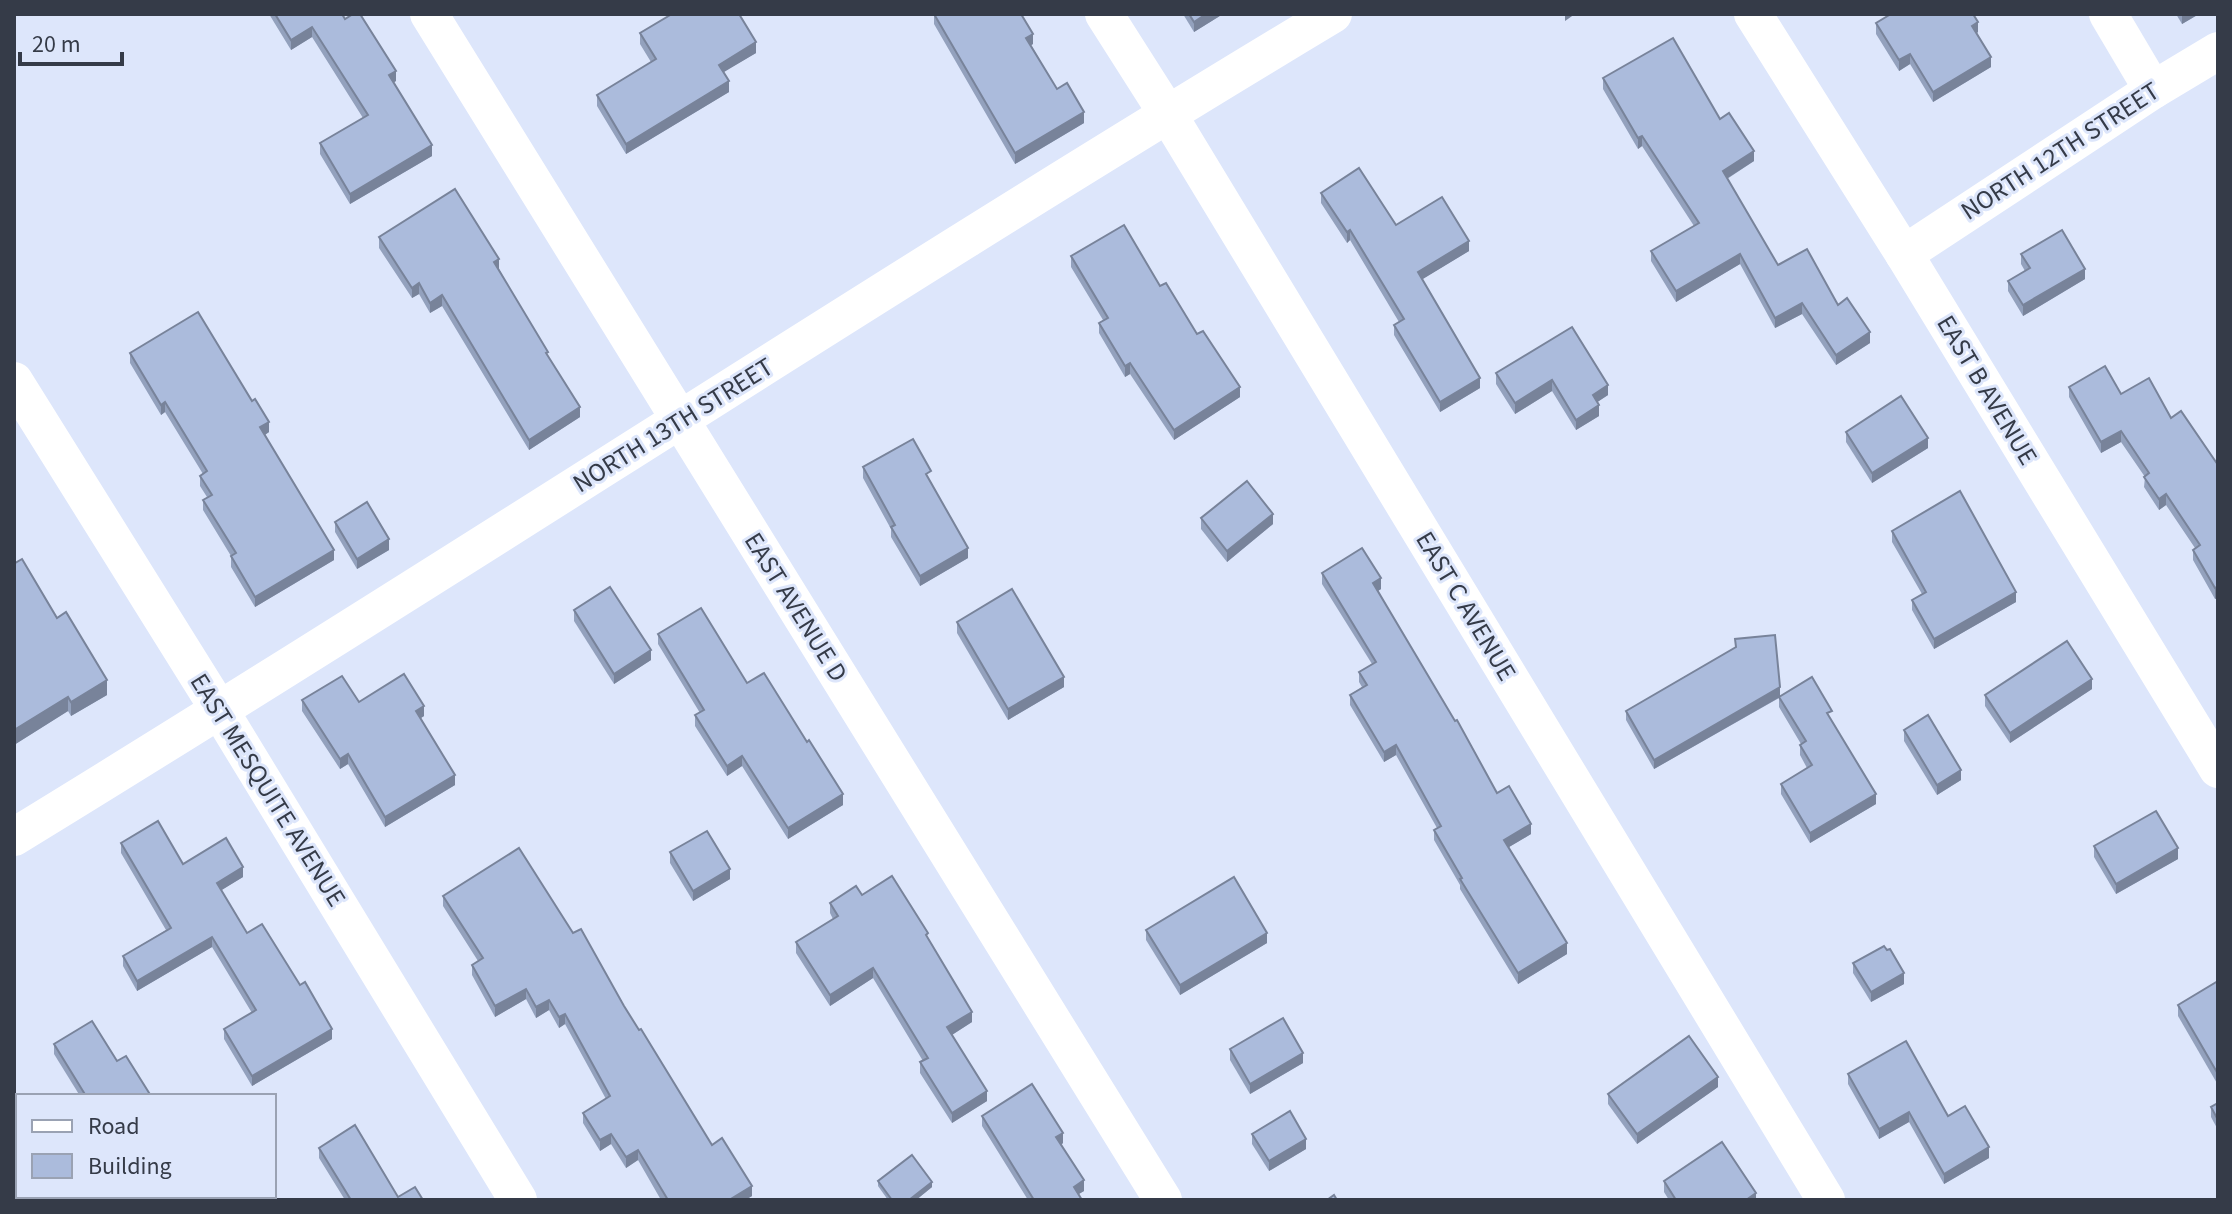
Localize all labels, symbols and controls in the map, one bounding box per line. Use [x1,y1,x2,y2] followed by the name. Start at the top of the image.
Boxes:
[20,16,122,66] scale bar
[32,27,81,62] text: 20 m
[1953,73,2167,229] street label: NORTH 12TH STREET
[1928,308,2046,472] street label: EAST B AVENUE
[566,348,780,502] street label: NORTH 13TH STREET
[1407,524,1525,688] street label: EAST C AVENUE
[735,525,857,689] street label: EAST AVENUE D
[181,666,355,914] street label: EAST MESQUITE AVENUE
[16,1094,276,1198] legend
[88,1109,140,1144] text: Road
[88,1149,172,1184] text: Building

